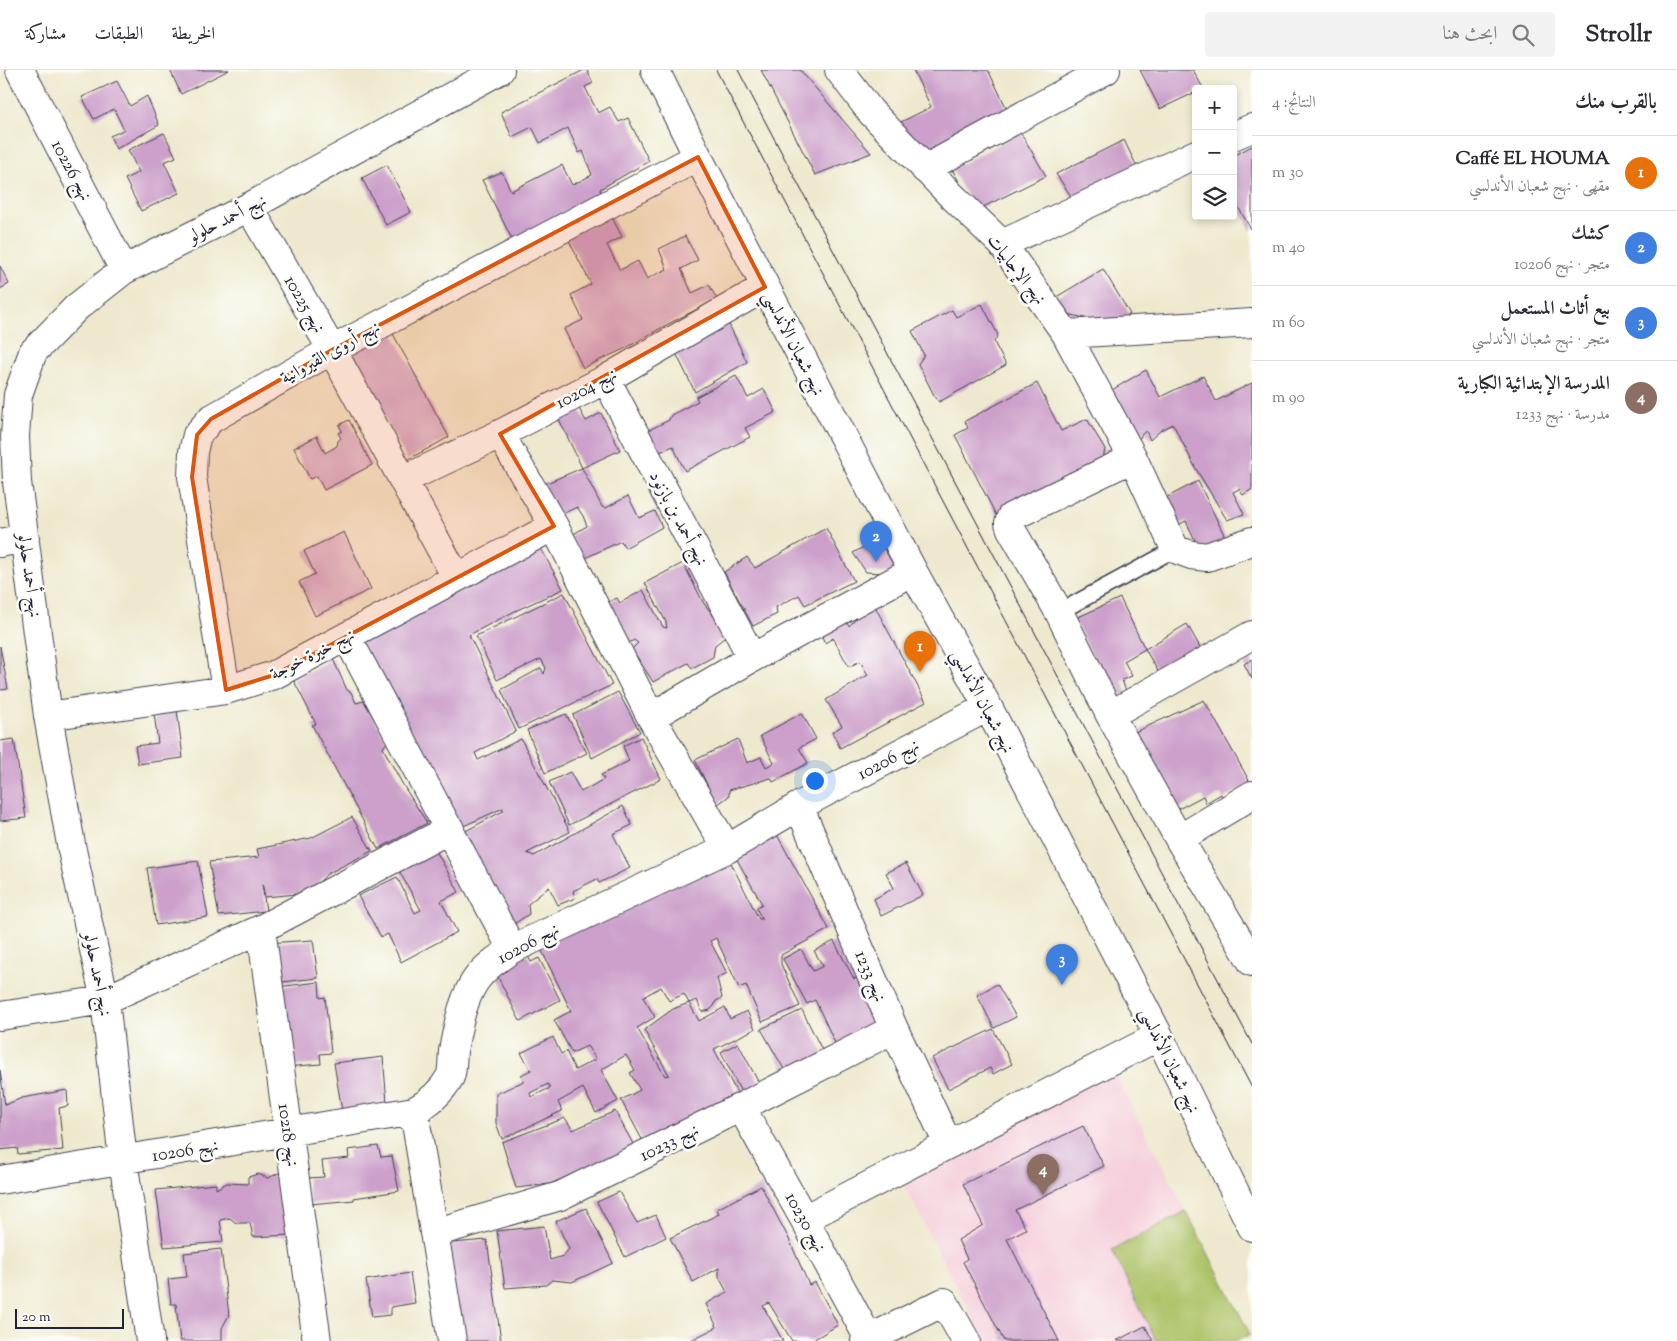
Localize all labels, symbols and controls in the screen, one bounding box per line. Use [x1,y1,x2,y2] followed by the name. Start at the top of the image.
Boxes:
[1205,12,1555,57] search box
[1585,18,1652,52] text: Strollr
[1443,21,1497,48] text: ابحث هنا
[1509,21,1537,49] icon: search
[25,22,66,48] text: مشاركة
[94,22,143,48] text: الطبقات
[171,22,215,48] text: الخريطة
[1192,85,1237,220] map controls
[1192,85,1237,130] button: +
[1575,88,1657,118] text: بالقرب منك
[1272,92,1316,115] text: النتائج: 4
[1192,130,1237,175] button: −
[42,136,97,207] street label: نهج 10226
[1456,146,1610,173] text: Caffé EL HOUMA
[1272,162,1303,185] text: 30 m
[1638,162,1644,185] text: 1
[1192,175,1237,220] button: layers
[1469,176,1610,199] text: مقهى · نهج شعبان الأندلسي
[181,187,272,252] street label: نهج أحمد حلولو
[1571,221,1610,248] text: كشك
[979,229,1051,312] street label: نهج الإجابيات
[1272,237,1305,260] text: 40 m
[1637,237,1645,260] text: 2
[1514,254,1610,277] text: متجر · نهج 10206
[275,271,330,339] street label: نهج 10225
[753,286,832,402] street label: نهج شعبان الأندلسي
[1500,296,1610,323] text: بيع أثاث المستعمل
[1272,312,1305,335] text: 60 m
[1638,312,1644,335] text: 3
[275,314,386,393] street label: نهج أروى القيروانية
[1472,329,1610,352] text: متجر · نهج شعبان الأندلسي
[552,363,623,418] street label: نهج 10204
[1458,371,1610,398] text: المدرسة الإبتدائية الكبارية
[1272,387,1305,410] text: 90 m
[1637,387,1645,410] text: 4
[1516,404,1610,427] text: مدرسة · نهج 1233
[640,466,715,572] street label: نهج أحمد بن بازنود
[860,521,892,562] pin: 2
[8,529,49,619] street label: نهج أحمد حلولو
[266,623,360,689] street label: نهج خيرة خوجة
[904,631,936,672] pin: 1
[941,644,1021,760] street label: نهج شعبان الأندلسي
[853,734,925,789] street label: نهج 10206
[802,768,828,794] your location
[493,918,565,973] street label: نهج 10206
[74,928,119,1019] street label: نهج أحمد حلولو
[1046,944,1078,985] pin: 3
[846,947,892,1007] street label: نهج 1233
[1130,1003,1207,1119] street label: نهج شعبان الأندلسي
[269,1102,304,1169] street label: نهج 10218
[636,1118,704,1170] street label: نهج 10233
[150,1134,221,1171] street label: نهج 10206
[1027,1154,1059,1195] pin: 4
[776,1188,831,1258] street label: نهج 10230
[15,1306,124,1329] scale bar
[22,1308,51,1328] text: 20 m

